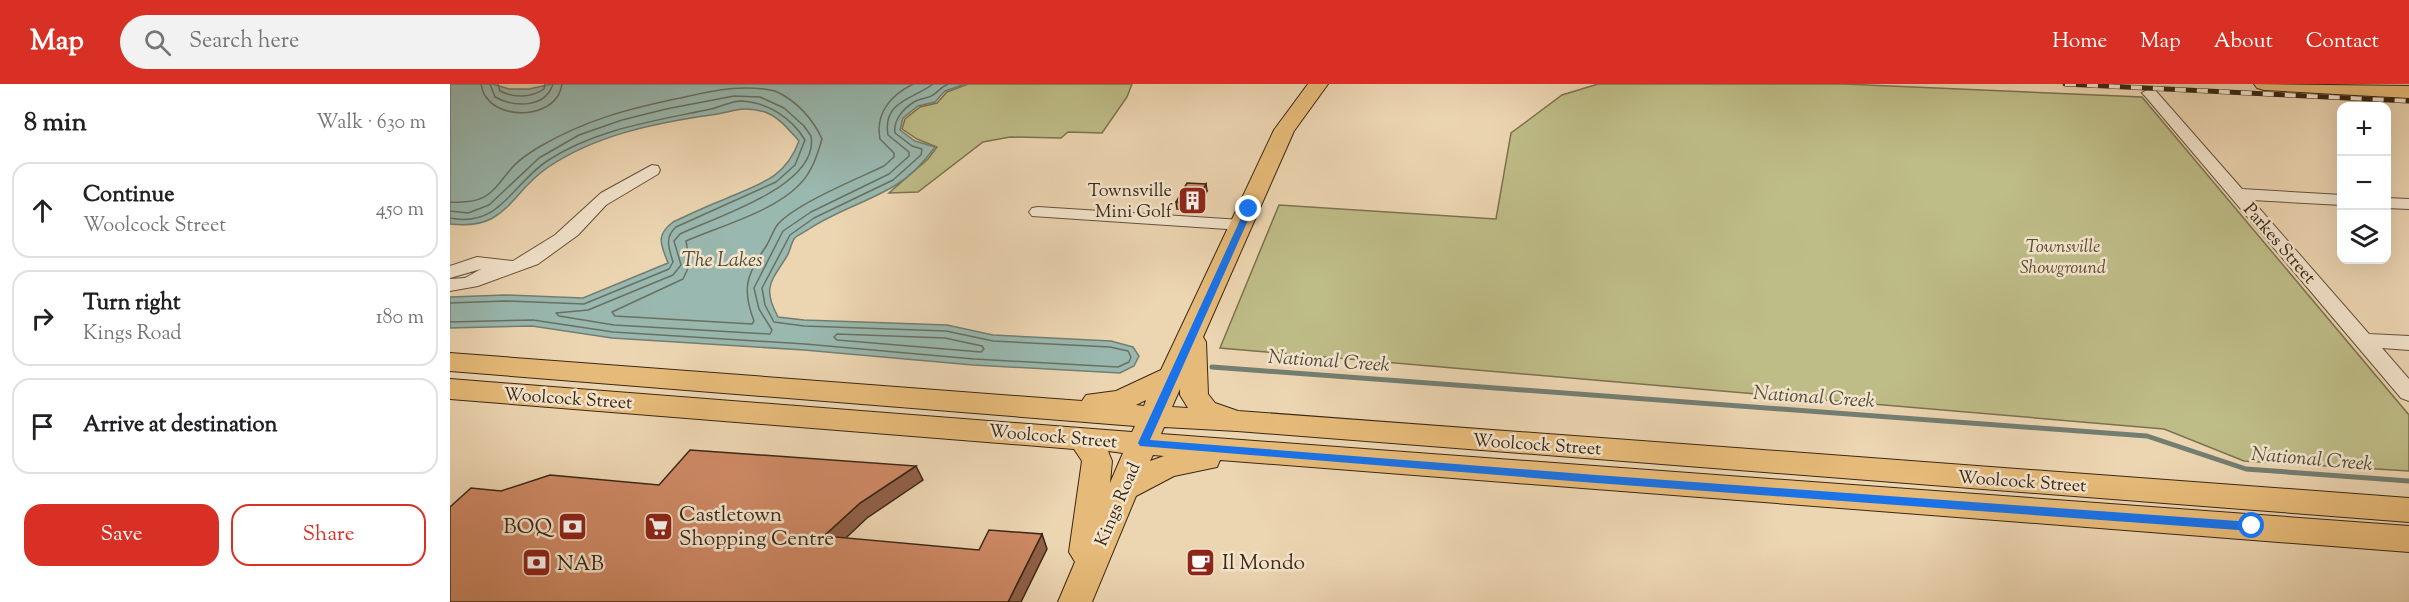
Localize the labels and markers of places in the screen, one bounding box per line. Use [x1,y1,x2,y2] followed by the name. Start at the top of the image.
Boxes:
[1088,179,1173,226] place label: Townsville Mini Golf
[1177,184,1209,216] building icon: Townsville Mini Golf
[679,501,834,555] place label: Castletown Shopping Centre
[557,510,589,542] bank icon: BOQ
[642,510,674,542] supermarket icon: Castletown Shopping Centre
[503,513,554,543] place label: BOQ
[1185,546,1217,578] cafe icon: Il Mondo
[520,547,552,579] bank icon: NAB
[1222,549,1305,579] place label: Il Mondo
[557,550,604,580] place label: NAB

